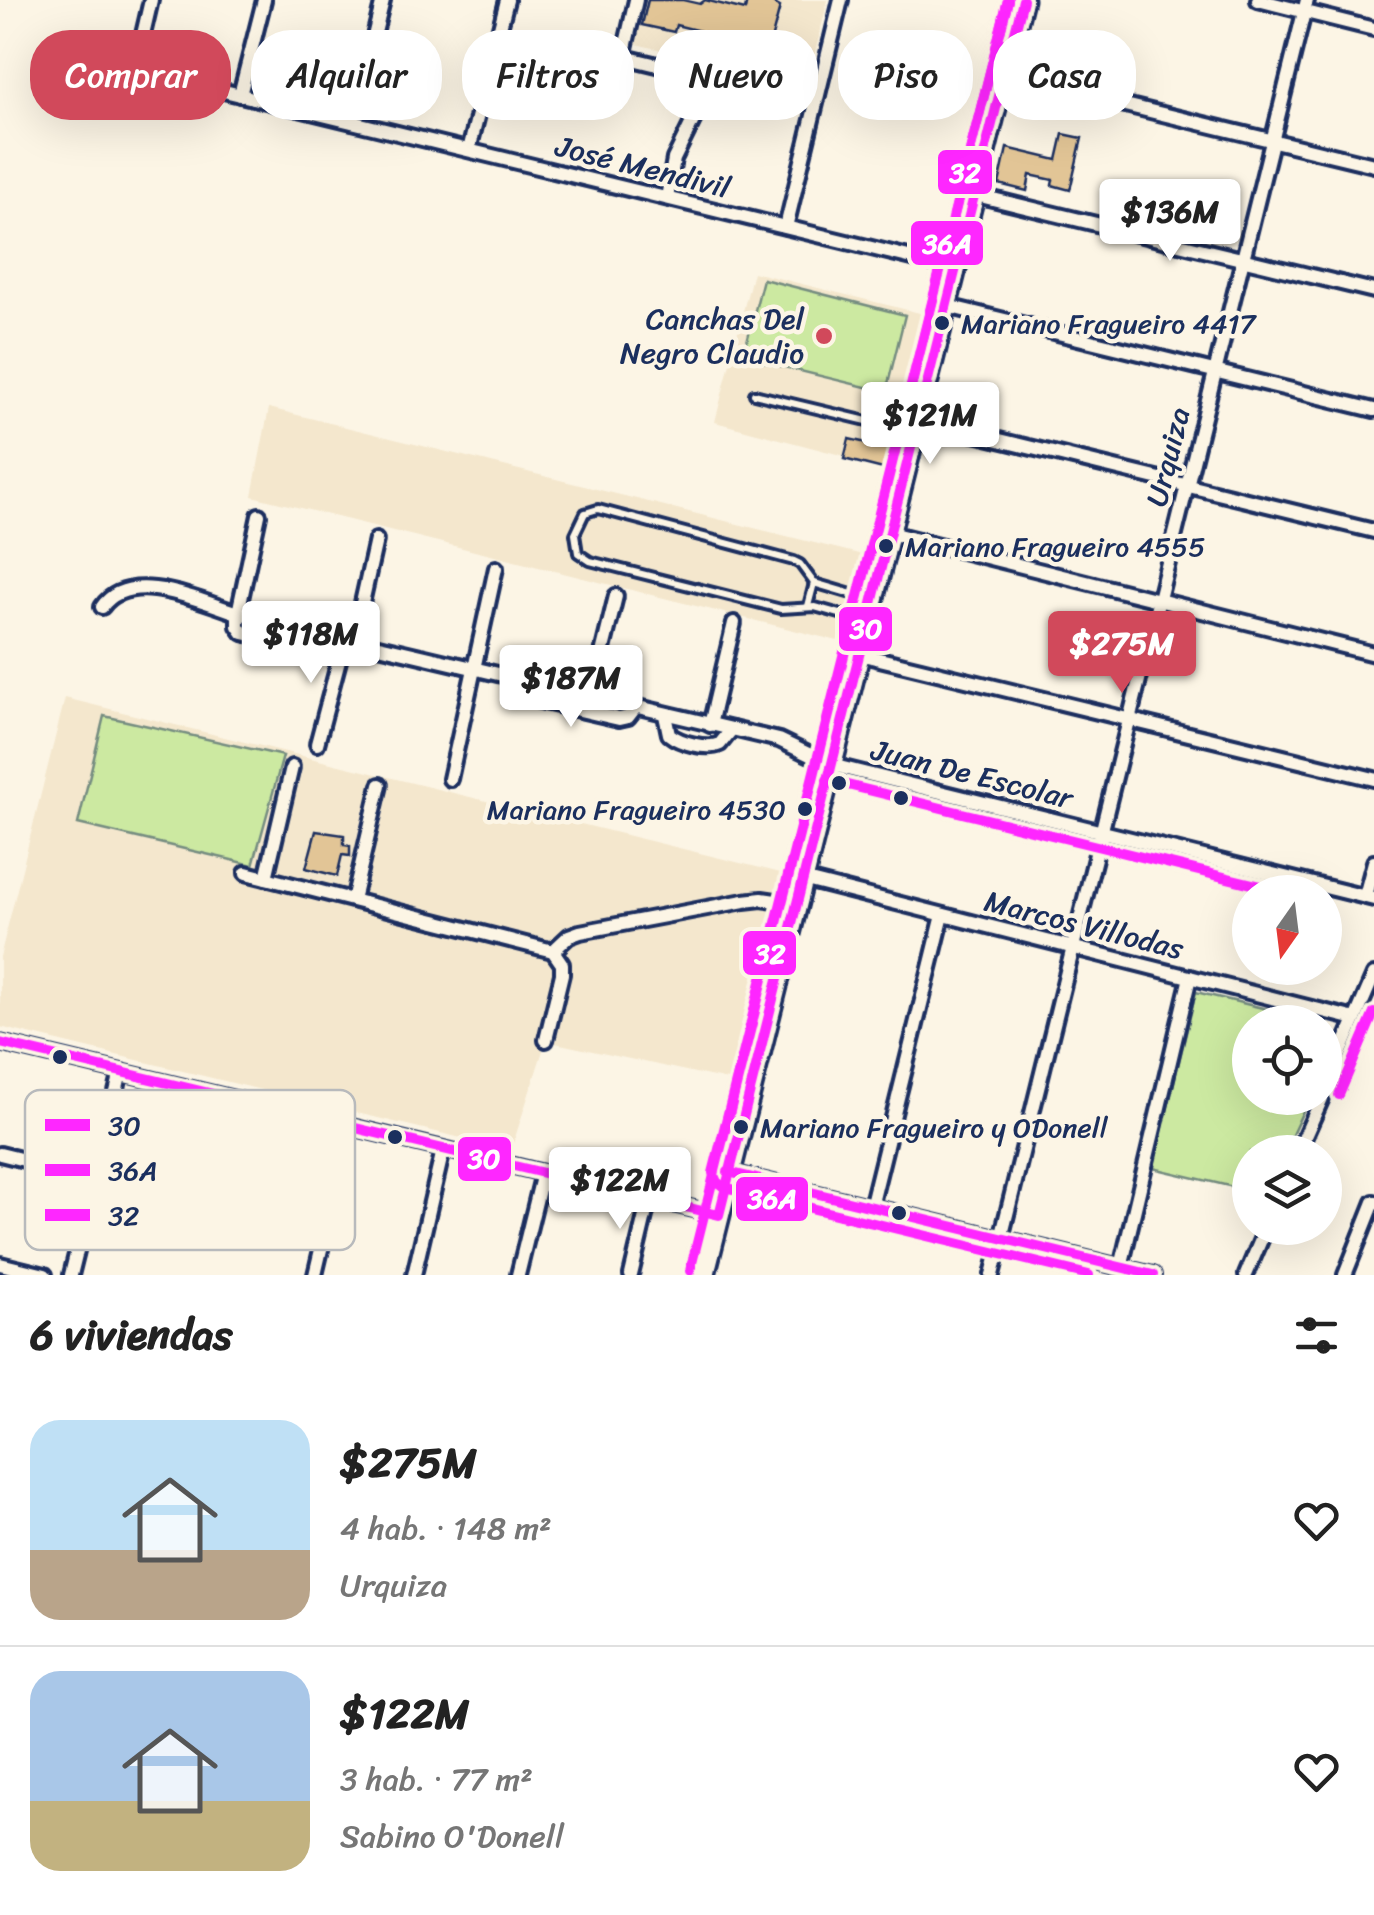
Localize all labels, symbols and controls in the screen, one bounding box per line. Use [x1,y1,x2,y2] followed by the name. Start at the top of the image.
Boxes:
[30,30,231,120] chip: Comprar
[251,30,442,120] chip: Alquilar
[462,30,634,120] chip: Filtros
[654,30,818,120] chip: Nuevo
[838,30,973,120] chip: Piso
[993,30,1136,120] chip: Casa
[549,119,738,215] street label: José Mendivil
[936,148,994,196] line badge: 32
[948,148,981,197] text: 32
[1100,179,1240,264] pin: $136M
[1121,183,1219,240] text: $136M
[909,219,985,267] line badge: 36A
[921,219,972,268] text: 36A
[620,292,805,380] place label: Canchas Del Negro Claudio
[961,299,1257,348] place label: Mariano Fragueiro 4417
[932,313,952,333] marker: Mariano Fragueiro 4417
[813,325,835,347] marker: Canchas Del Negro Claudio
[860,382,1000,467] pin: $121M
[883,386,977,443] text: $121M
[1130,402,1206,512] street label: Urquiza
[905,522,1205,571] place label: Mariano Fragueiro 4555
[876,536,896,556] marker: Mariano Fragueiro 4555
[241,601,381,686] pin: $118M
[848,604,883,653] text: 30
[264,605,358,662] text: $118M
[837,605,894,653] line badge: 30
[1052,611,1192,696] pin: $275M
[1070,615,1174,672] text: $275M
[501,645,641,730] pin: $187M
[522,649,620,706] text: $187M
[865,723,1080,826] street label: Juan De Escolar
[829,773,849,793] unlabelled marker
[487,785,786,834] place label: Mariano Fragueiro 4530
[891,788,911,808] unlabelled marker
[795,799,815,819] marker: Mariano Fragueiro 4530
[979,874,1189,976] street label: Marcos Villodas
[1232,875,1342,985] north arrow
[1232,875,1342,1245] map controls
[741,929,798,977] line badge: 32
[753,929,786,978] text: 32
[1232,1005,1342,1115] button: locate
[50,1047,70,1067] unlabelled marker
[25,1090,355,1250] legend
[108,1101,141,1150] text: 30
[760,1103,1109,1152] place label: Mariano Fragueiro y ODonell
[731,1117,751,1137] marker: Mariano Fragueiro y ODonell
[385,1127,405,1147] unlabelled marker
[466,1134,501,1183] text: 30
[456,1135,513,1183] line badge: 30
[1232,1135,1342,1245] button: layers
[108,1146,158,1195] text: 36A
[550,1147,690,1232] pin: $122M
[571,1151,669,1208] text: $122M
[746,1174,797,1223] text: 36A
[734,1175,810,1223] line badge: 36A
[108,1191,140,1240] text: 32
[889,1203,909,1223] unlabelled marker
[30,1298,233,1372] text: 6 viviendas
[1289,1308,1344,1363] icon: filters
[340,1426,476,1500] text: $275M
[110,1460,230,1580] icon: home
[1289,1493,1344,1548] icon: heart
[340,1500,552,1557] text: 4 hab. · 148 m²
[340,1557,447,1614] text: Urquiza
[340,1677,469,1751] text: $122M
[110,1711,230,1831] icon: home
[1289,1744,1344,1799] icon: heart
[340,1751,533,1808] text: 3 hab. · 77 m²
[340,1808,564,1865] text: Sabino O'Donell

